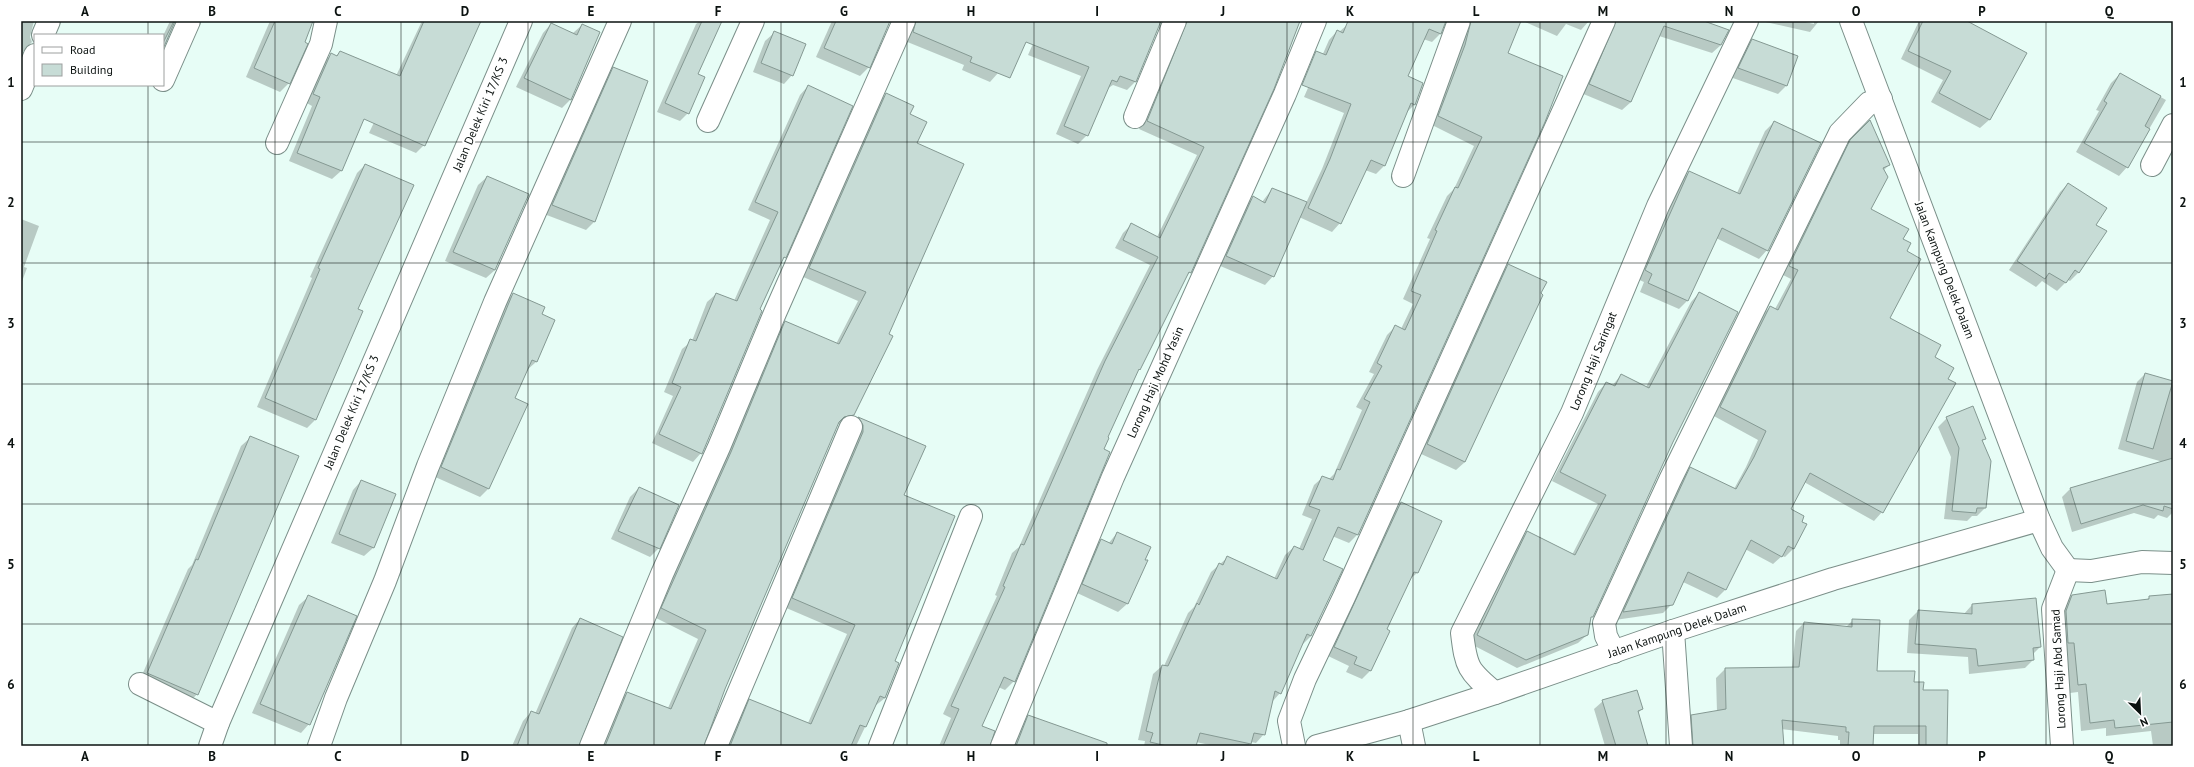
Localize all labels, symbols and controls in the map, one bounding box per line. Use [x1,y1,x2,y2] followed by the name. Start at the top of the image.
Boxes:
[81,3,89,20] text: A
[208,3,216,20] text: B
[334,3,342,20] text: C
[461,3,469,20] text: D
[588,3,595,20] text: E
[715,3,722,20] text: F
[840,3,848,20] text: G
[967,3,975,20] text: H
[1095,3,1099,20] text: I
[1220,3,1225,20] text: J
[1346,3,1354,20] text: K
[1473,3,1480,20] text: L
[1598,3,1608,20] text: M
[1725,3,1733,20] text: N
[1852,3,1861,20] text: O
[1978,3,1986,20] text: P
[2105,3,2115,20] text: Q
[34,34,164,86] legend
[70,42,95,57] text: Road
[449,55,511,174] street label: Jalan Delek Kiri 17/KS 3
[70,62,113,77] text: Building
[7,74,15,91] text: 1
[2179,74,2187,91] text: 1
[7,194,15,211] text: 2
[2179,194,2187,211] text: 2
[1912,198,1978,341] street label: Jalan Kampung Delek Dalam
[1566,310,1620,412] street label: Lorong Haji Saringat
[7,315,15,332] text: 3
[2179,315,2187,332] text: 3
[1124,324,1186,440] street label: Lorong Haji Mohd Yasin
[320,353,382,472] street label: Jalan Delek Kiri 17/KS 3
[7,435,15,452] text: 4
[2179,435,2187,452] text: 4
[7,556,15,573] text: 5
[2179,556,2187,573] text: 5
[1605,599,1748,661] street label: Jalan Kampung Delek Dalam
[2047,609,2069,729] street label: Lorong Haji Abd Samad
[7,676,15,693] text: 6
[2179,676,2187,693] text: 6
[2120,693,2160,733] north arrow
[2138,714,2150,730] text: N
[81,748,89,765] text: A
[208,748,216,765] text: B
[334,748,342,765] text: C
[461,748,469,765] text: D
[588,748,595,765] text: E
[715,748,722,765] text: F
[840,748,848,765] text: G
[967,748,975,765] text: H
[1095,748,1099,765] text: I
[1220,748,1225,765] text: J
[1346,748,1354,765] text: K
[1473,748,1480,765] text: L
[1598,748,1608,765] text: M
[1725,748,1733,765] text: N
[1852,748,1861,765] text: O
[1978,748,1986,765] text: P
[2105,748,2115,765] text: Q

